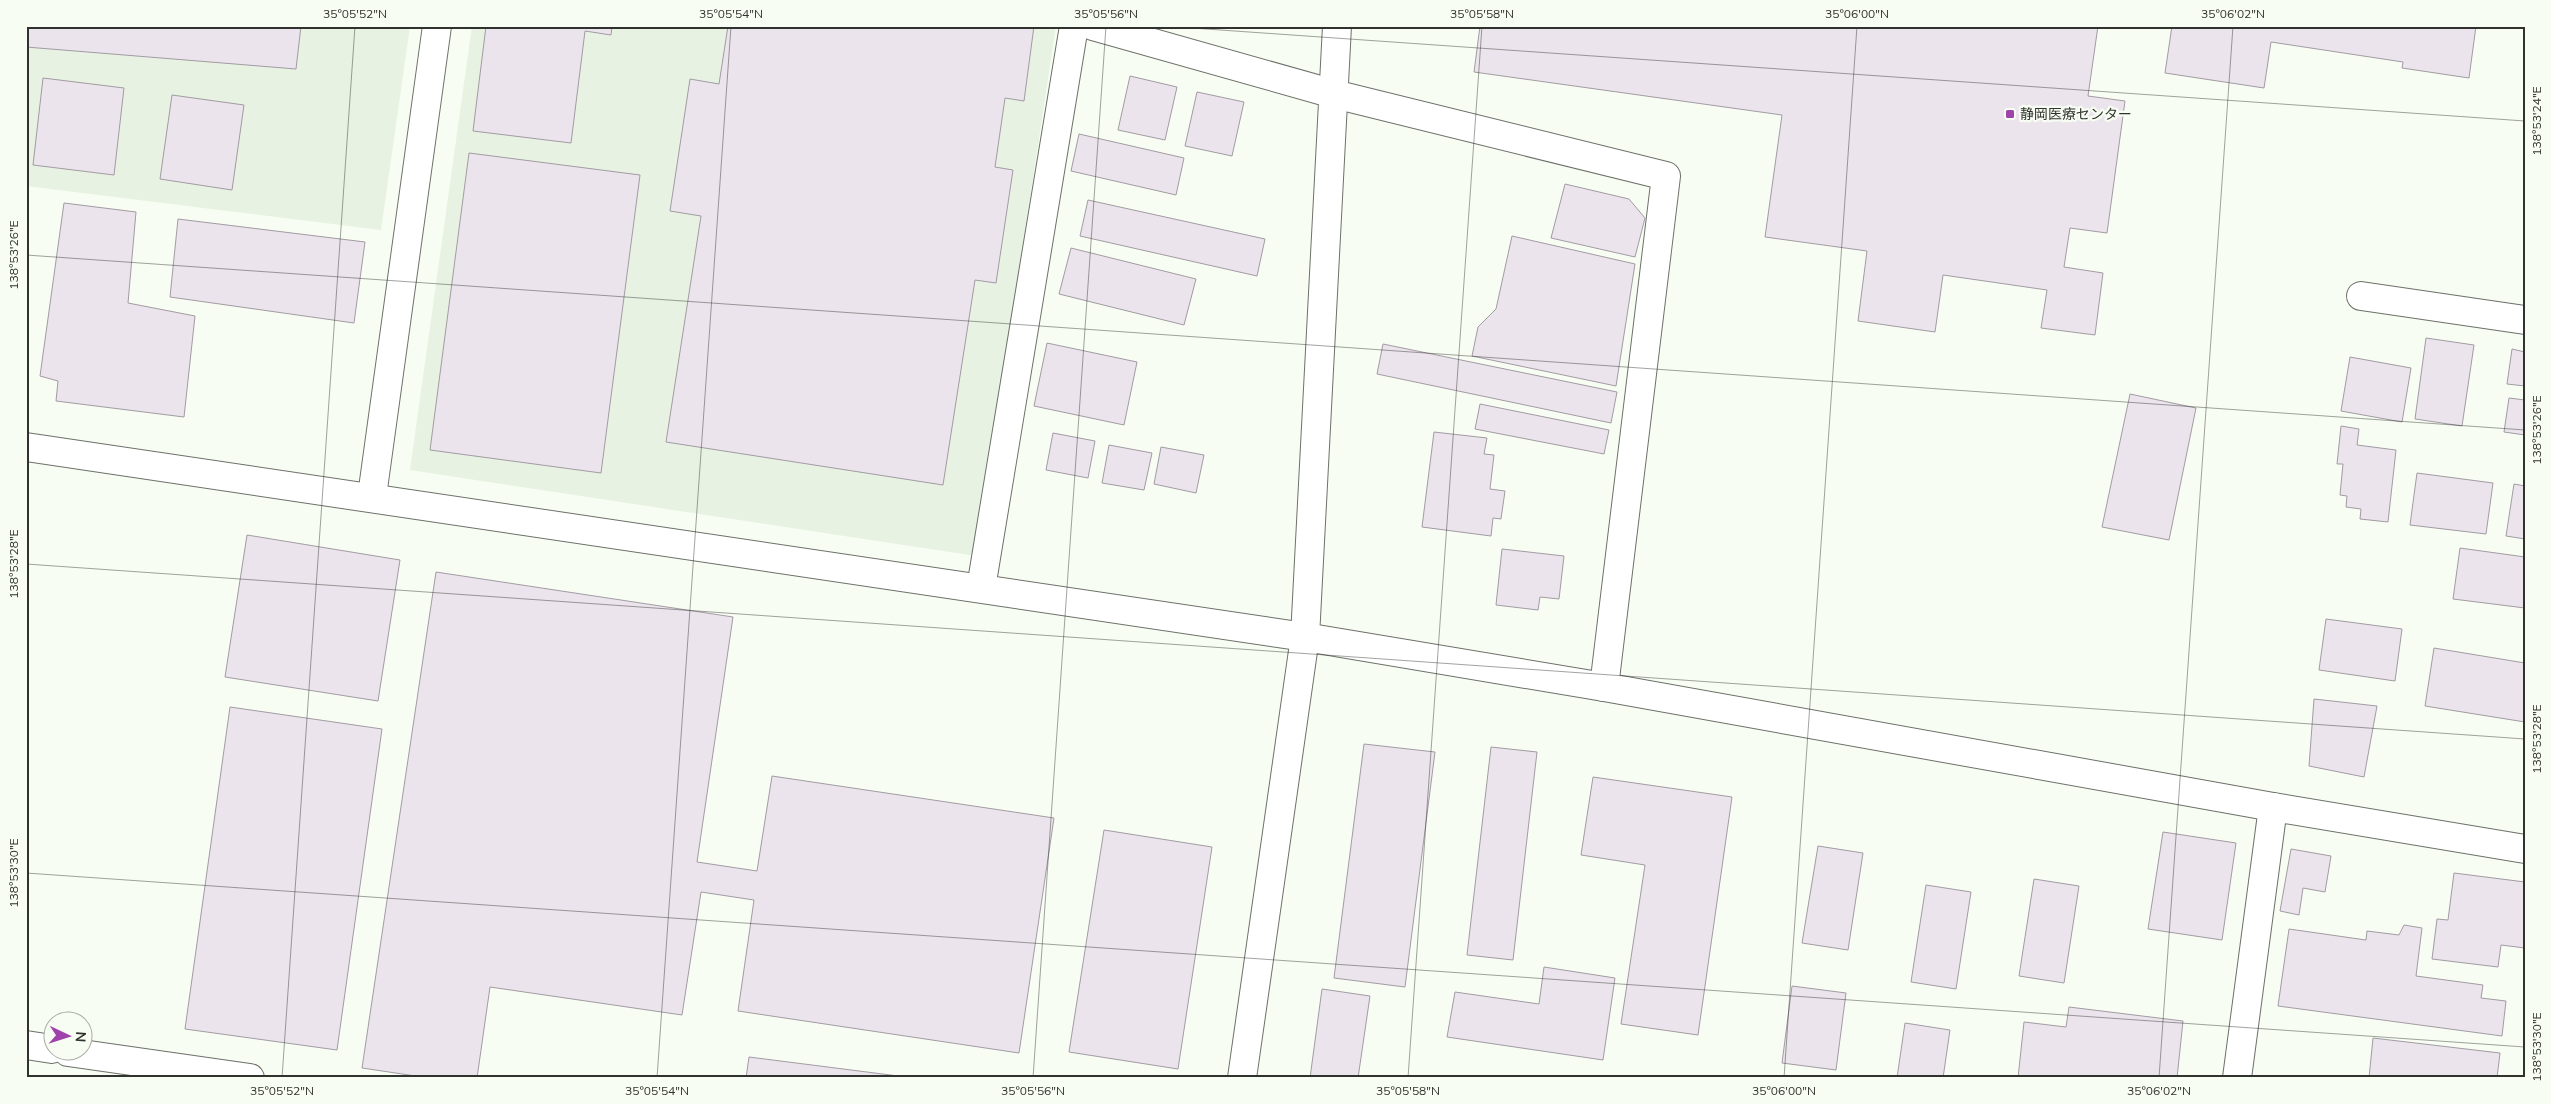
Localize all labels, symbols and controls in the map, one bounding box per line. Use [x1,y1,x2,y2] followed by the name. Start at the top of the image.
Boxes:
[323,6,387,21] text: 35°05'52"N
[699,6,763,21] text: 35°05'54"N
[1074,6,1138,21] text: 35°05'56"N
[1450,6,1514,21] text: 35°05'58"N
[1825,6,1889,21] text: 35°06'00"N
[2201,6,2265,21] text: 35°06'02"N
[2529,86,2544,156] text: 138°53'24"E
[2020,105,2132,123] place label: 静岡医療センター
[2004,108,2016,120] marker: 静岡医療センター
[6,220,21,290] text: 138°53'26"E
[2529,395,2544,465] text: 138°53'26"E
[6,529,21,599] text: 138°53'28"E
[2529,704,2544,774] text: 138°53'28"E
[6,838,21,908] text: 138°53'30"E
[42,1012,92,1062] north arrow
[2529,1012,2544,1082] text: 138°53'30"E
[72,1031,90,1043] text: N
[250,1083,314,1098] text: 35°05'52"N
[625,1083,689,1098] text: 35°05'54"N
[1001,1083,1065,1098] text: 35°05'56"N
[1376,1083,1440,1098] text: 35°05'58"N
[1752,1083,1816,1098] text: 35°06'00"N
[2127,1083,2191,1098] text: 35°06'02"N

